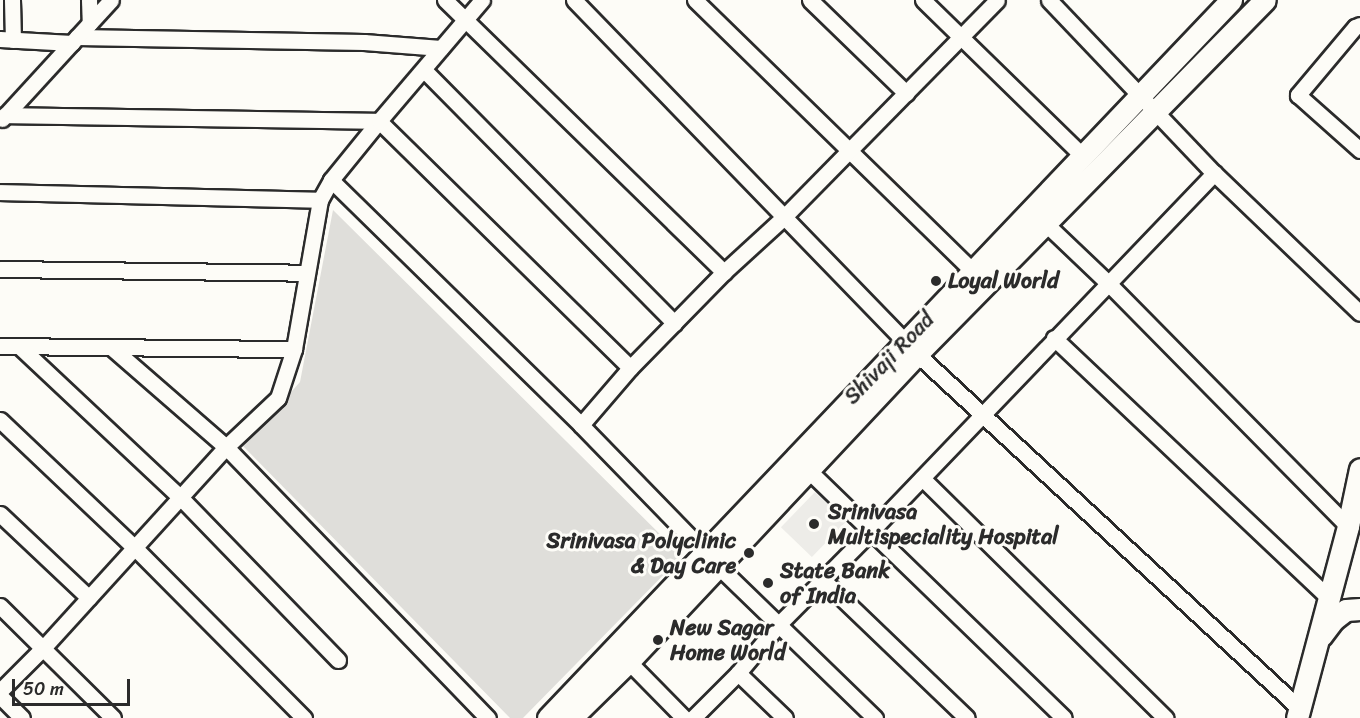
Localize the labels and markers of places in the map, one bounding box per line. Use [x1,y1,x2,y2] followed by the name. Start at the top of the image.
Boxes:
[948,268,1059,294] place label: Loyal World
[929,274,943,288] marker: Loyal World
[828,498,1059,550] place label: Srinivasa Multispeciality Hospital
[805,515,823,533] marker: Srinivasa Multispeciality Hospital
[547,527,736,578] place label: Srinivasa Polyclinic & Day Care
[740,544,758,562] marker: Srinivasa Polyclinic & Day Care
[780,557,890,608] place label: State Bank of India
[761,576,775,590] marker: State Bank of India
[670,614,786,666] place label: New Sagar Home World
[651,633,665,647] marker: New Sagar Home World

